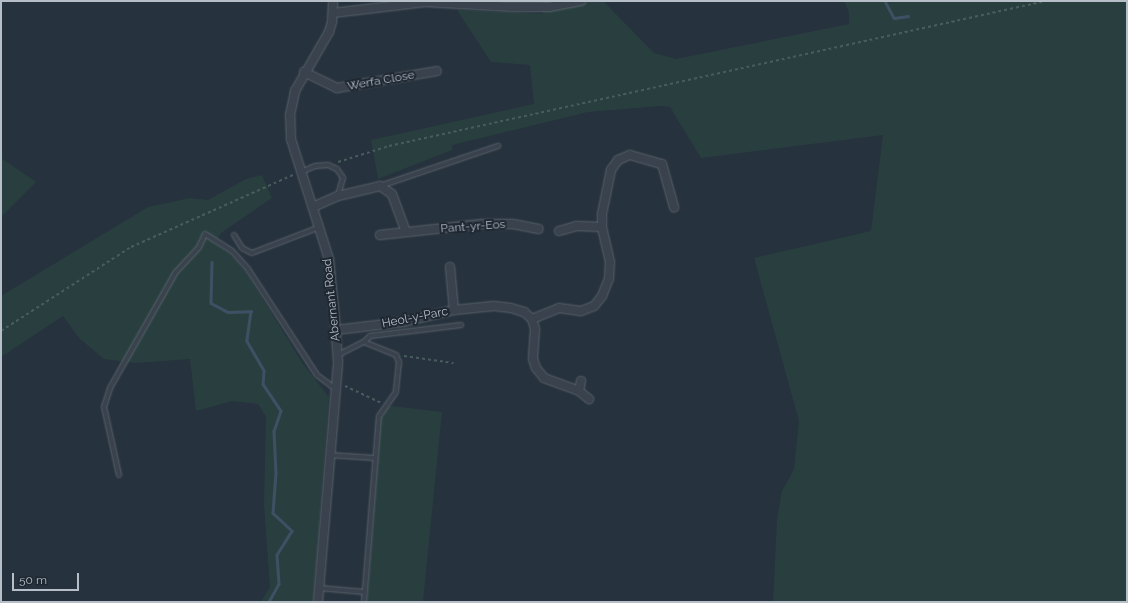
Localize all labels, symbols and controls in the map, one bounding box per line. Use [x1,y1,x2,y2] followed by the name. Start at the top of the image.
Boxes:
[346,68,416,94] street label: Werfa Close
[440,218,506,236] street label: Pant-yr-Eos
[320,258,344,342] street label: Abernant Road
[381,305,449,331] street label: Heol-y-Parc
[14,565,81,591] scale bar
[19,573,47,587] text: 50 m

